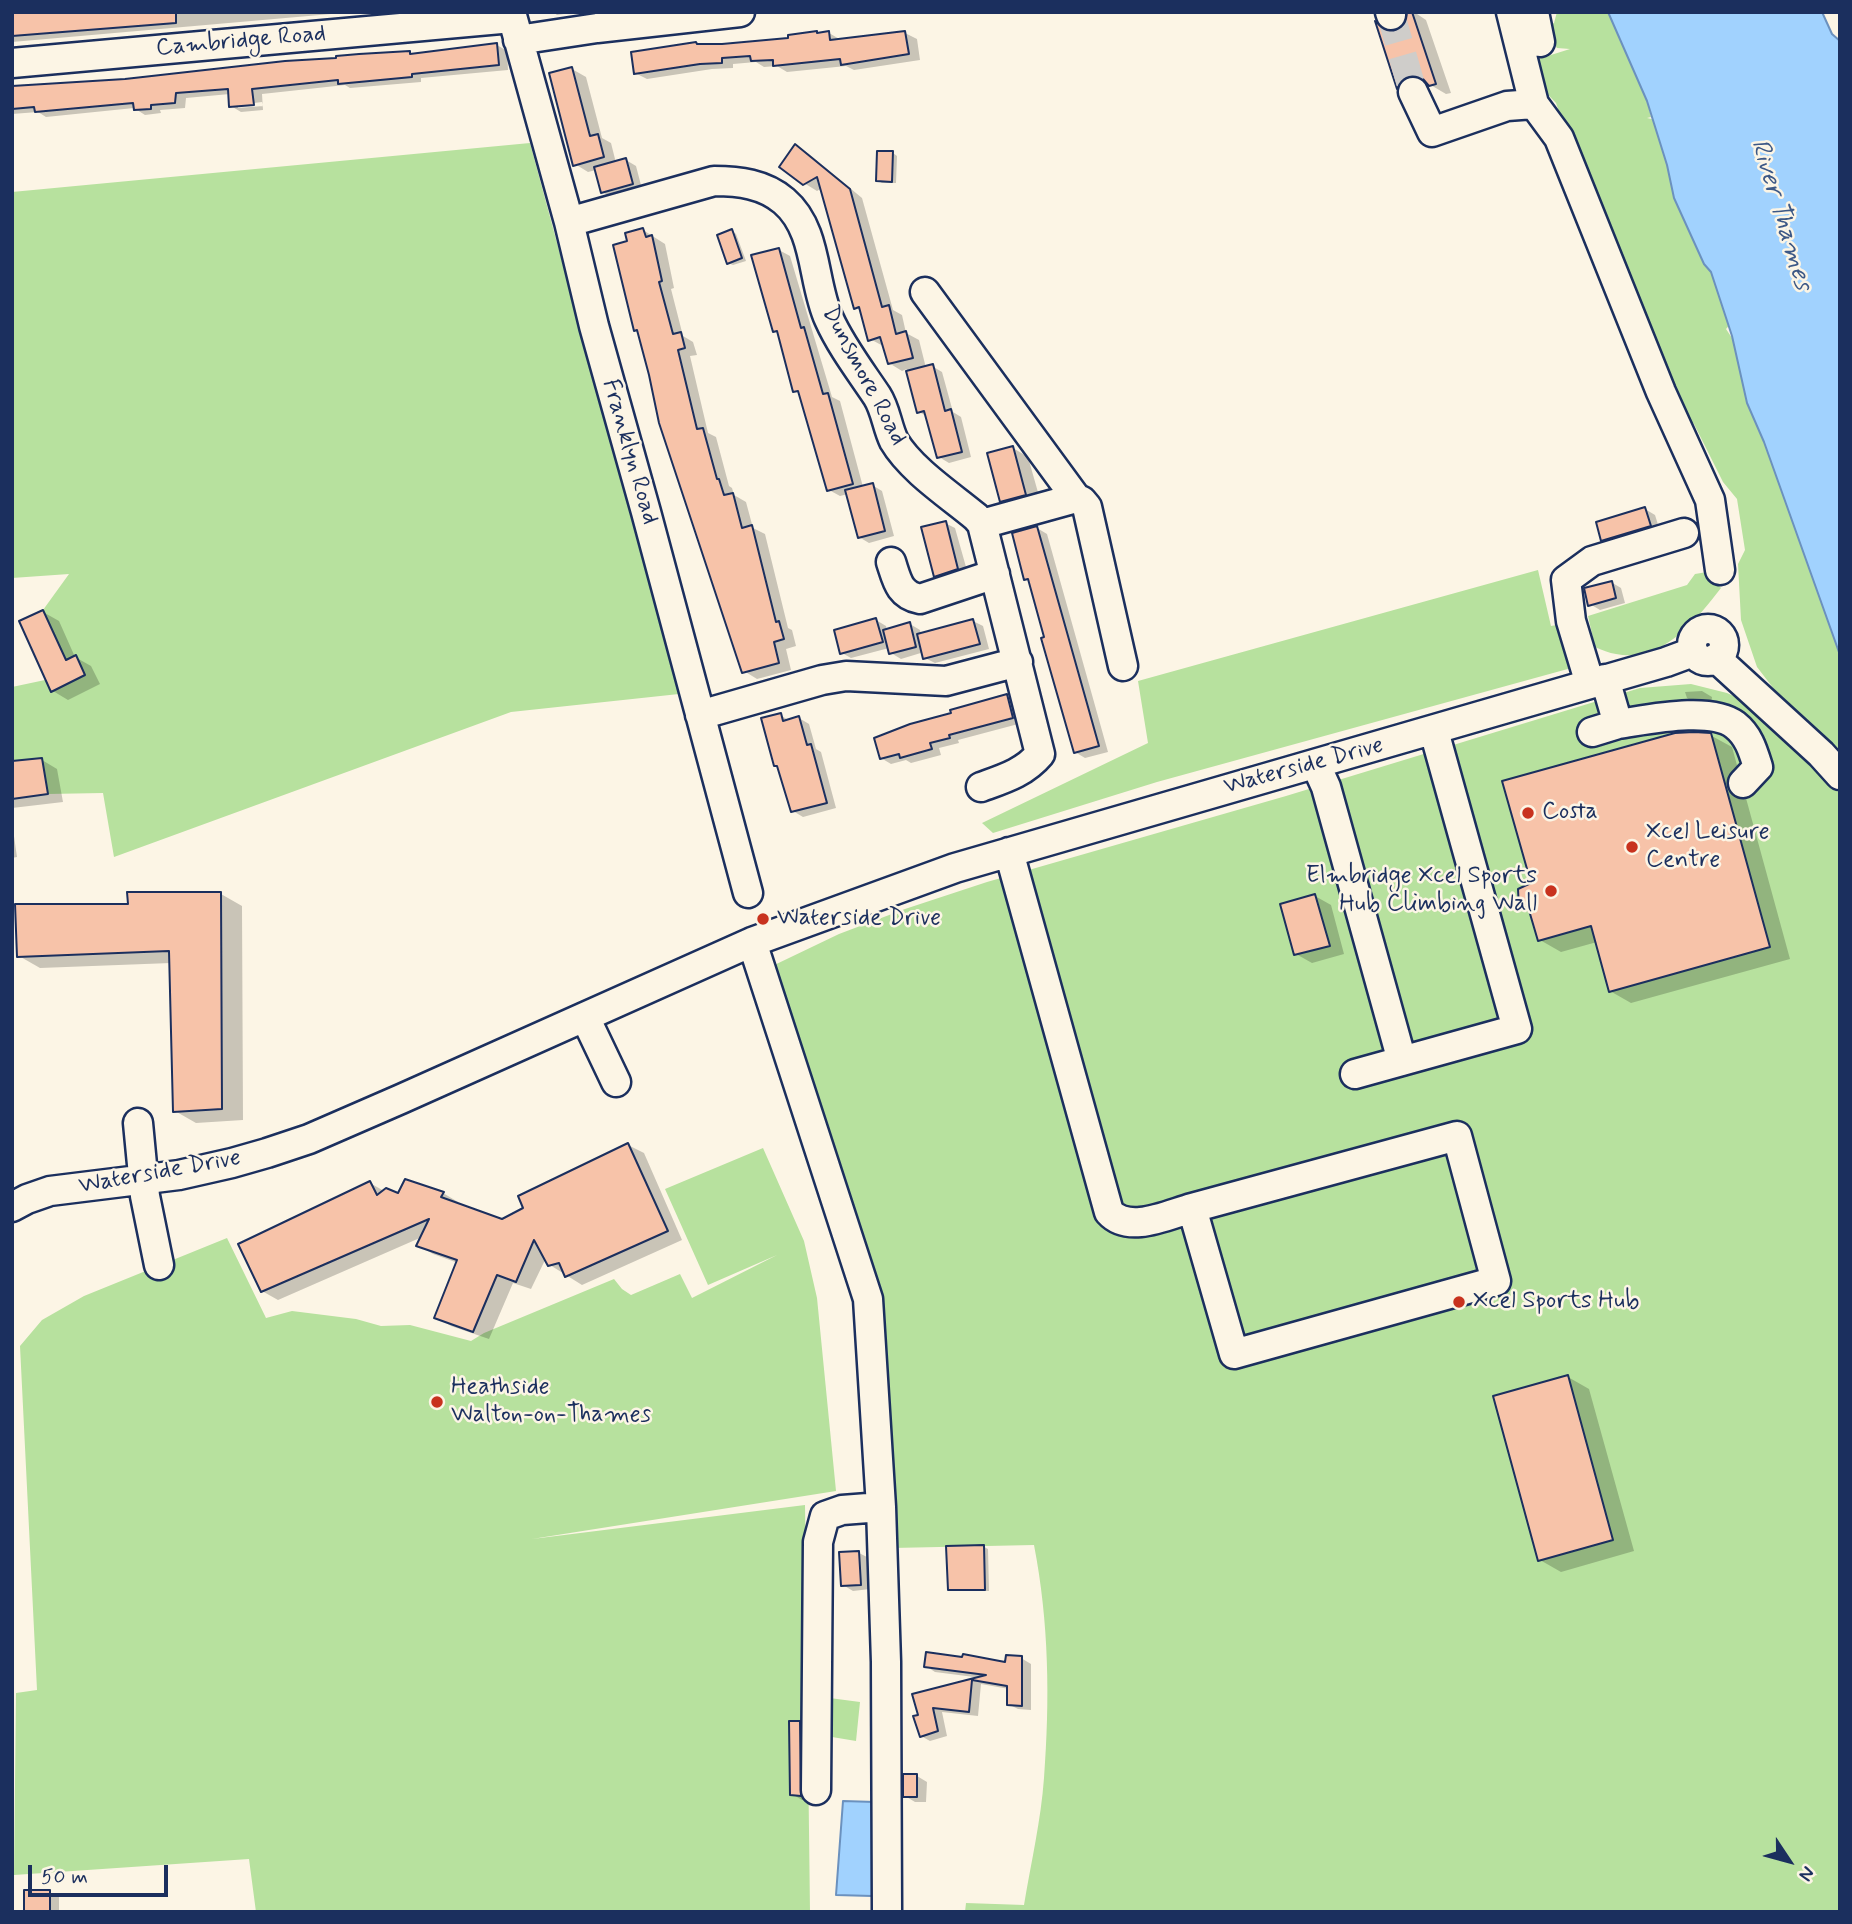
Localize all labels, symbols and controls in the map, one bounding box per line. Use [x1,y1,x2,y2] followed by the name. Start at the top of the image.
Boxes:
[155,20,327,64] street label: Cambridge Road
[1742,136,1818,294] water label: River Thames
[814,301,912,451] street label: Dunsmore Road
[595,376,663,528] street label: Franklyn Road
[1221,732,1387,802] street label: Waterside Drive
[1542,799,1598,827] place label: Costa
[1520,805,1536,821] marker: Costa
[1646,819,1770,875] place label: Xcel Leisure Centre
[1624,839,1640,855] marker: Xcel Leisure Centre
[1306,863,1537,919] place label: Elmbridge Xcel Sports Hub Climbing Wall
[1543,883,1559,899] marker: Elmbridge Xcel Sports Hub Climbing Wall
[777,905,941,933] place label: Waterside Drive
[755,911,771,927] marker: Waterside Drive
[77,1145,243,1201] street label: Waterside Drive
[1473,1288,1639,1316] place label: Xcel Sports Hub
[1451,1294,1467,1310] marker: Xcel Sports Hub
[451,1374,651,1430] place label: Heathside Walton-on-Thames
[429,1394,445,1410] marker: Heathside Walton-on-Thames
[1754,1826,1824,1896] north arrow
[32,1850,172,1894] scale bar
[1793,1861,1820,1886] text: N
[41,1863,88,1891] text: 50 m

